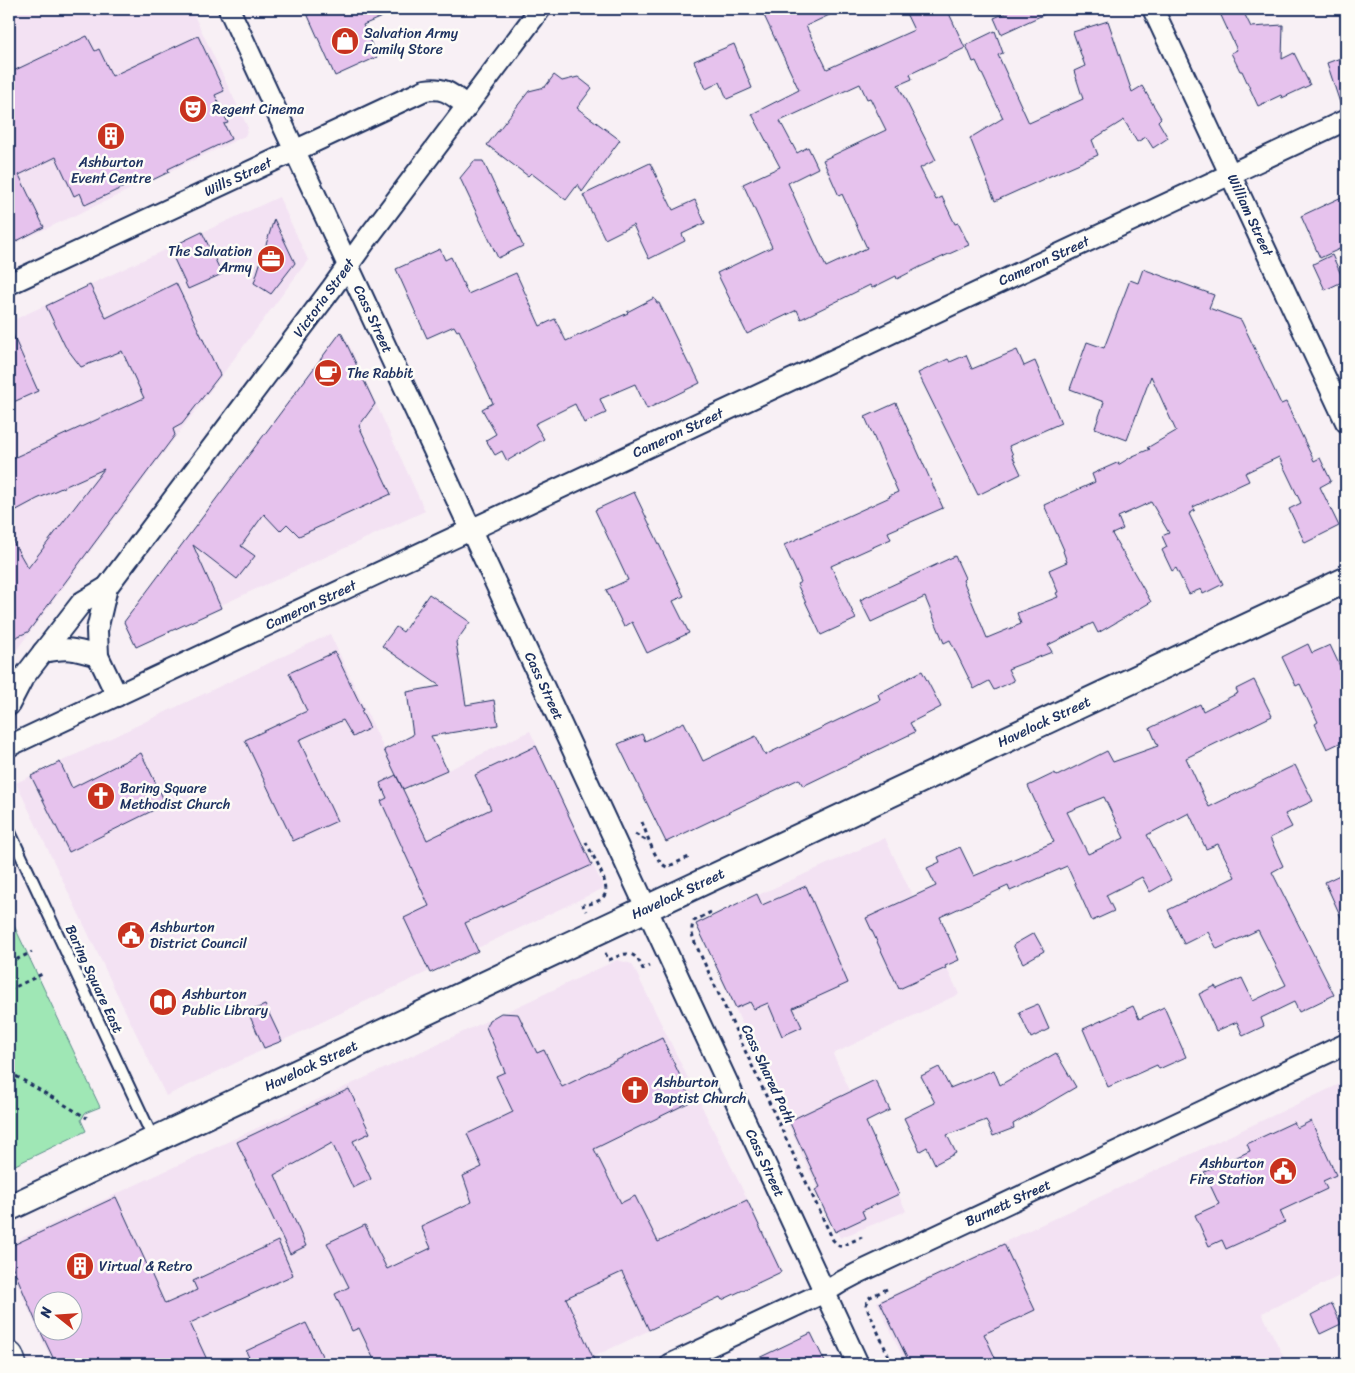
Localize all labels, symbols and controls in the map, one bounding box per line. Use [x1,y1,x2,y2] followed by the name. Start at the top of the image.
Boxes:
[364,21,459,62] place label: Salvation Army Family Store
[330,26,360,56] shop icon: Salvation Army Family Store
[178,94,208,124] theatre icon: Regent Cinema
[212,97,305,122] place label: Regent Cinema
[96,121,126,151] building icon: Ashburton Event Centre
[71,150,151,191] place label: Ashburton Event Centre
[200,150,277,204] street label: Wills Street
[1220,170,1281,262] street label: William Street
[994,228,1095,293] street label: Cameron Street
[168,239,253,280] place label: The Salvation Army
[256,244,286,274] office icon: The Salvation Army
[287,252,362,343] street label: Victoria Street
[346,281,400,357] street label: Cass Street
[313,358,343,388] cafe icon: The Rabbit
[347,361,413,386] place label: The Rabbit
[628,400,729,465] street label: Cameron Street
[261,572,362,637] street label: Cameron Street
[517,648,571,724] street label: Cass Street
[993,689,1095,755] street label: Havelock Street
[120,776,230,817] place label: Baring Square Methodist Church
[86,781,116,811] church icon: Baring Square Methodist Church
[627,861,729,927] street label: Havelock Street
[149,915,248,956] place label: Ashburton District Council
[116,920,146,950] public building icon: Ashburton District Council
[58,921,130,1037] street label: Baring Square East
[181,982,269,1023] place label: Ashburton Public Library
[148,987,178,1017] library icon: Ashburton Public Library
[734,1020,802,1128] street label: Cass Shared Path
[260,1033,362,1099] street label: Havelock Street
[653,1070,746,1111] place label: Ashburton Baptist Church
[620,1075,650,1105] church icon: Ashburton Baptist Church
[738,1125,792,1201] street label: Cass Street
[1190,1151,1264,1192] place label: Ashburton Fire Station
[1268,1156,1298,1186] public building icon: Ashburton Fire Station
[961,1172,1055,1234] street label: Burnett Street
[65,1251,95,1281] building icon: Virtual & Retro
[99,1254,192,1279] place label: Virtual & Retro
[32,1290,82,1340] north arrow
[32,1304,60,1322] text: N

